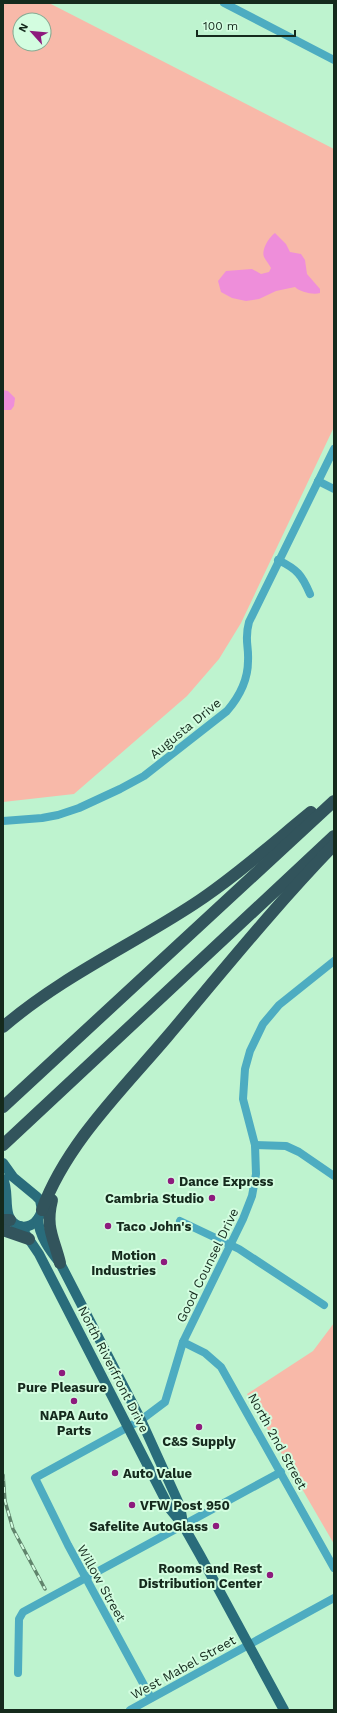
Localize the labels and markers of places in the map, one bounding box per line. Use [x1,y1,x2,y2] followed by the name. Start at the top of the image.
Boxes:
[179,1174,273,1189] place label: Dance Express
[166,1176,176,1186] marker: Dance Express
[105,1191,204,1206] place label: Cambria Studio
[207,1193,217,1203] marker: Cambria Studio
[116,1219,191,1234] place label: Taco John's
[103,1221,113,1231] marker: Taco John's
[91,1248,156,1278] place label: Motion Industries
[159,1257,169,1267] marker: Motion Industries
[57,1368,67,1378] marker: Pure Pleasure
[17,1380,107,1395] place label: Pure Pleasure
[69,1396,79,1406] marker: NAPA Auto Parts
[40,1408,108,1438] place label: NAPA Auto Parts
[194,1422,204,1432] marker: C&S Supply
[162,1434,236,1449] place label: C&S Supply
[123,1466,193,1481] place label: Auto Value
[110,1468,120,1478] marker: Auto Value
[140,1498,230,1513] place label: VFW Post 950
[127,1500,137,1510] marker: VFW Post 950
[89,1519,208,1534] place label: Safelite AutoGlass
[211,1521,221,1531] marker: Safelite AutoGlass
[138,1561,262,1591] place label: Rooms and Rest Distribution Center
[265,1570,275,1580] marker: Rooms and Rest Distribution Center

